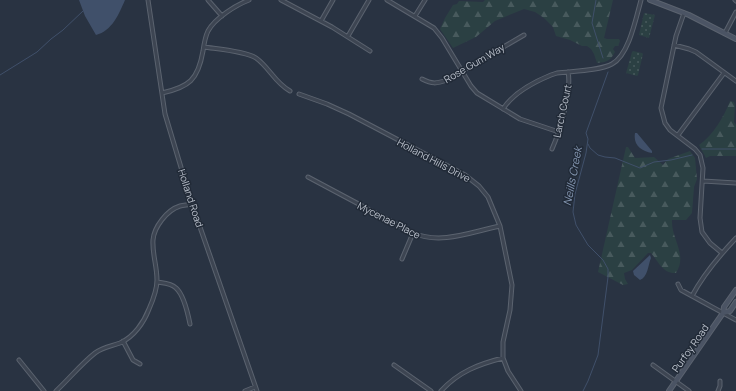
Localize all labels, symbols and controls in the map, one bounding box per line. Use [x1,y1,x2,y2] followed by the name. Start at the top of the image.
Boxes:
[441,40,508,86] street label: Rose Gum Way
[550,83,574,139] street label: Larch Court
[395,135,473,185] street label: Holland Hills Drive
[559,144,585,207] water label: Neills Creek
[175,167,207,229] street label: Holland Road
[355,198,423,242] street label: Mycenae Place
[668,321,712,375] street label: Purfoy Road

